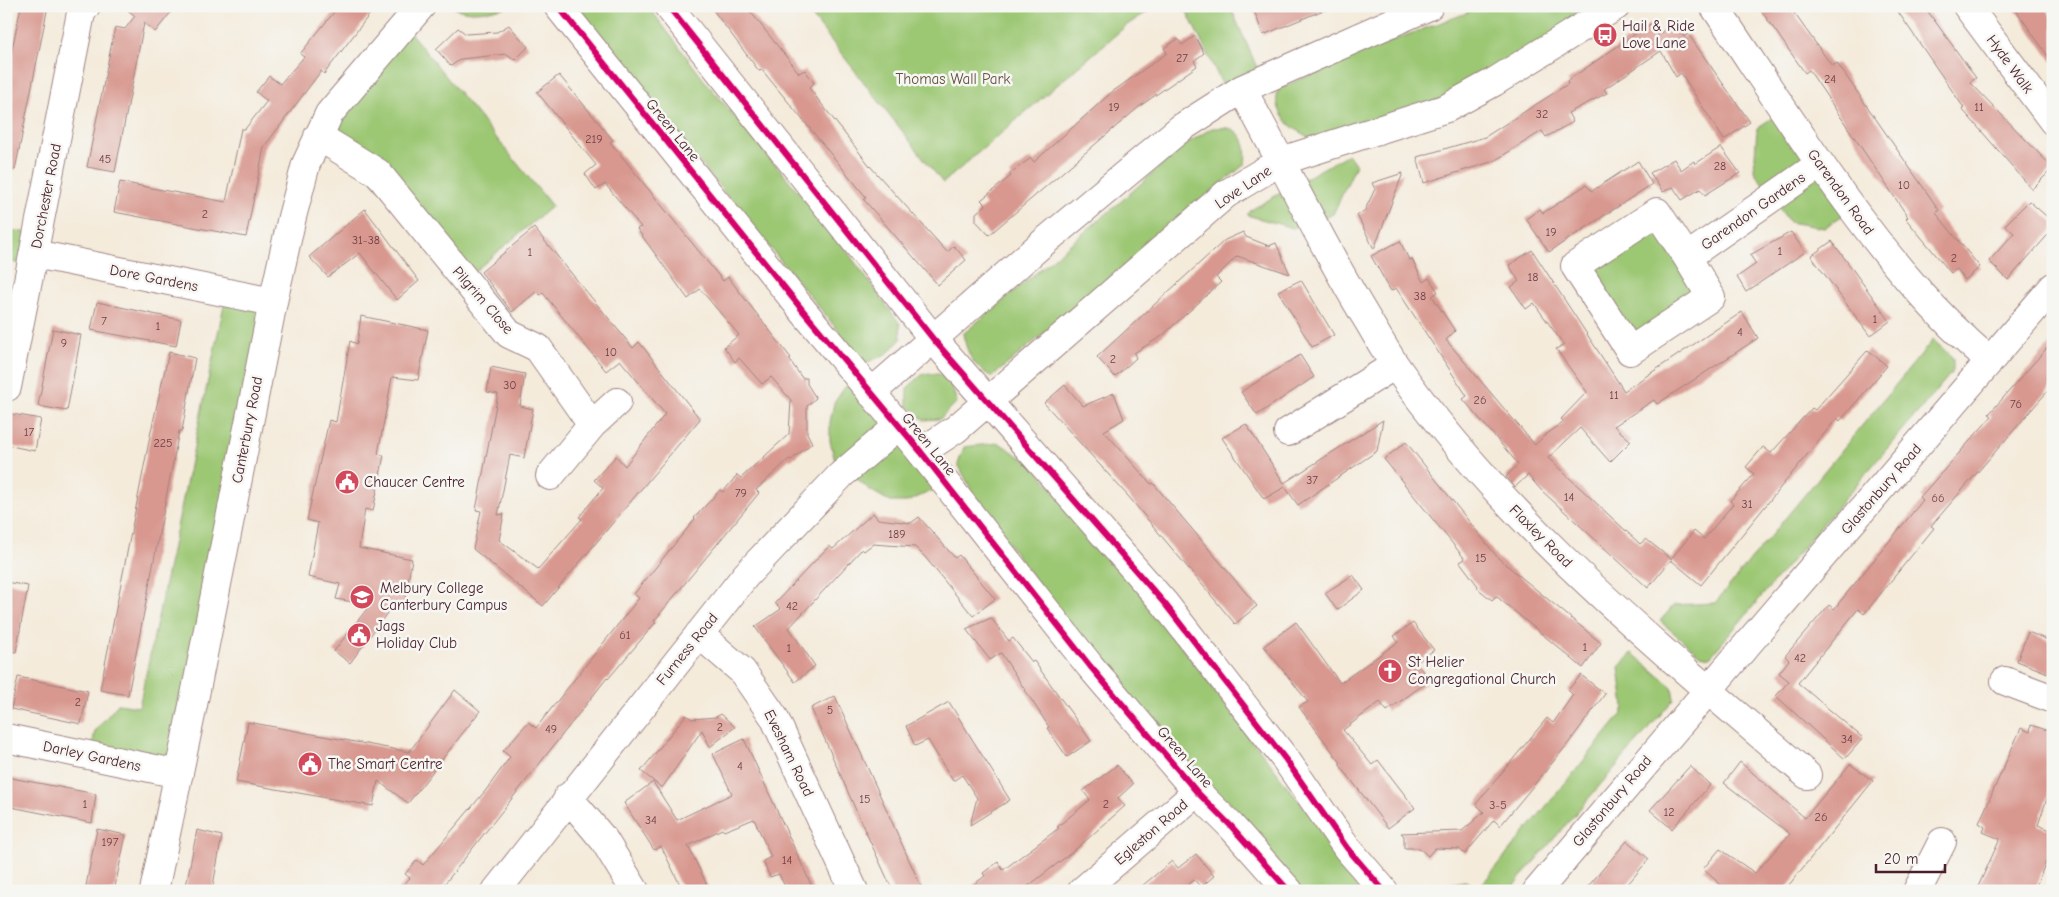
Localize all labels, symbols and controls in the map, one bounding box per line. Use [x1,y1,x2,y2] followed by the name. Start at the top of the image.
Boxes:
[1622,17,1695,52] place label: Hail & Ride Love Lane
[1592,22,1618,48] bus stop icon: Hail & Ride Love Lane
[1983,31,2038,97] street label: Hyde Walk
[1176,51,1188,65] house number: 27
[895,70,1011,88] park label: Thomas Wall Park
[1824,72,1836,86] house number: 24
[642,95,704,165] street label: Green Lane
[1108,100,1120,114] house number: 19
[1974,100,1984,114] house number: 11
[1536,107,1548,121] house number: 32
[585,132,603,146] house number: 219
[27,142,65,250] street label: Dorchester Road
[1804,146,1878,238] street label: Garendon Road
[99,152,111,166] house number: 45
[1714,159,1726,173] house number: 28
[1211,161,1275,212] street label: Love Lane
[1697,168,1809,254] street label: Garendon Gardens
[1898,178,1910,192] house number: 10
[202,207,208,221] house number: 2
[1545,225,1557,239] house number: 19
[352,233,380,247] house number: 31-38
[1778,244,1783,258] house number: 1
[528,245,533,259] house number: 1
[1951,251,1957,265] house number: 2
[108,261,200,295] street label: Dore Gardens
[449,262,518,338] street label: Pilgrim Close
[1528,270,1538,284] house number: 18
[1414,289,1426,303] house number: 38
[1873,312,1878,326] house number: 1
[101,314,107,328] house number: 7
[156,319,161,333] house number: 1
[1737,325,1743,339] house number: 4
[61,336,67,350] house number: 9
[605,345,617,359] house number: 10
[1110,352,1116,366] house number: 2
[228,375,266,485] street label: Canterbury Road
[503,378,517,392] house number: 30
[1609,388,1619,402] house number: 11
[1474,393,1486,407] house number: 26
[2010,397,2022,411] house number: 76
[898,409,960,479] street label: Green Lane
[24,425,35,439] house number: 17
[153,436,173,450] house number: 225
[1837,440,1925,538] street label: Glastonbury Road
[334,469,360,495] public building icon: Chaucer Centre
[364,473,465,491] place label: Chaucer Centre
[1306,473,1318,487] house number: 37
[735,486,747,500] house number: 79
[1564,490,1574,504] house number: 14
[1931,491,1945,505] house number: 66
[1742,497,1753,511] house number: 31
[1506,501,1576,571] street label: Flaxley Road
[888,527,906,541] house number: 189
[1475,551,1487,565] house number: 15
[380,579,507,614] place label: Melbury College Canterbury Campus
[349,584,375,610] school or university icon: Melbury College Canterbury Campus
[786,599,798,613] house number: 42
[652,609,722,689] street label: Furness Road
[376,617,457,652] place label: Jags Holiday Club
[346,622,372,648] public building icon: Jags Holiday Club
[619,628,631,642] house number: 61
[1583,640,1588,654] house number: 1
[787,641,792,655] house number: 1
[1794,651,1806,665] house number: 42
[1408,653,1556,688] place label: St Helier Congregational Church
[1377,658,1403,684] church icon: St Helier Congregational Church
[75,695,81,709] house number: 2
[827,703,833,717] house number: 5
[760,707,818,799] street label: Evesham Road
[717,720,723,734] house number: 2
[545,722,557,736] house number: 49
[1153,723,1217,792] street label: Green Lane
[1841,732,1853,746] house number: 34
[41,737,143,775] street label: Darley Gardens
[297,751,323,777] public building icon: The Smart Centre
[1569,752,1655,850] street label: Glastonbury Road
[328,755,443,773] place label: The Smart Centre
[737,759,743,773] house number: 4
[859,792,871,806] house number: 15
[1111,795,1191,869] street label: Egleston Road
[83,797,88,811] house number: 1
[1103,797,1109,811] house number: 2
[1489,798,1507,812] house number: 3-5
[1663,805,1675,819] house number: 12
[1815,810,1827,824] house number: 26
[645,813,657,827] house number: 34
[102,835,119,849] house number: 197
[1876,842,1945,874] scale bar
[1884,850,1918,868] text: 20 m
[782,853,792,867] house number: 14

